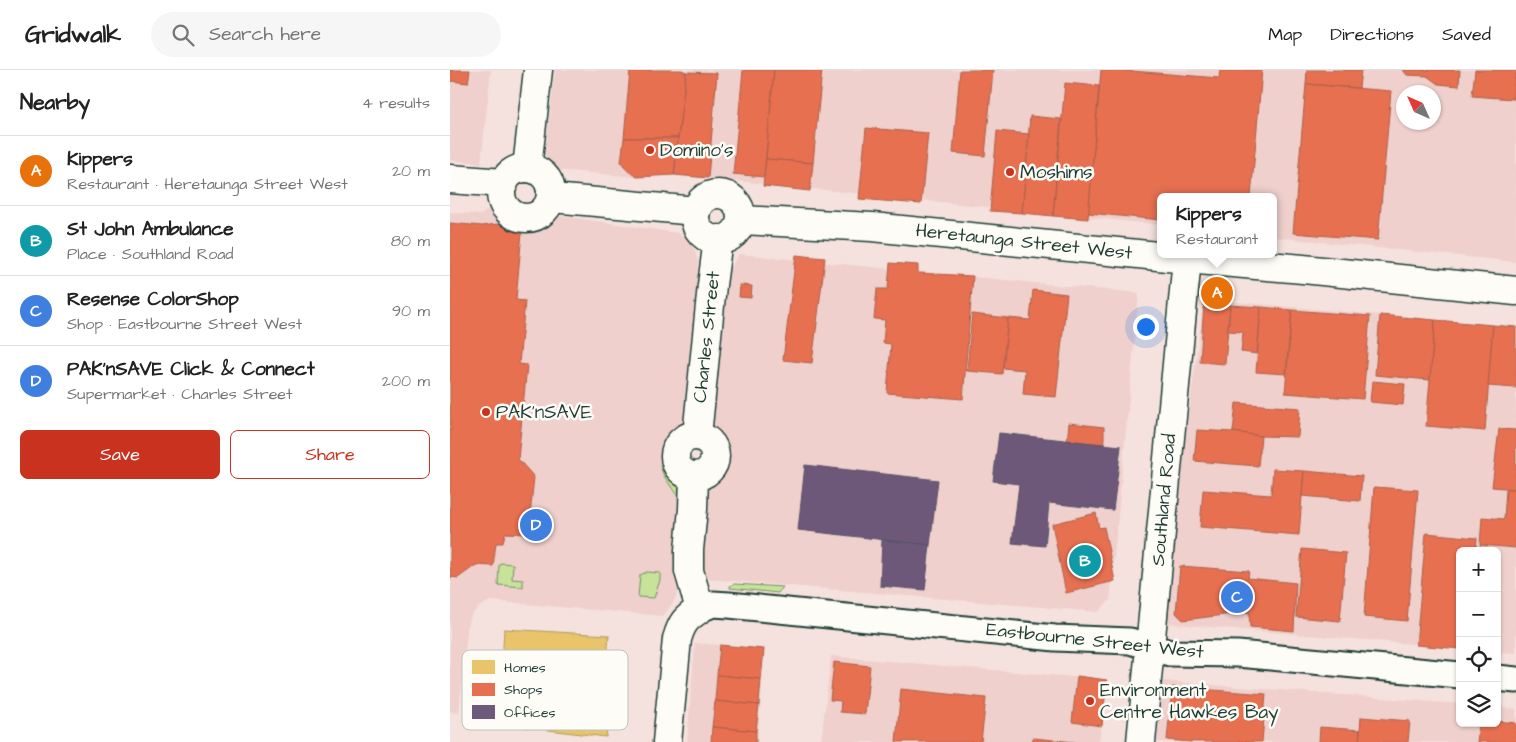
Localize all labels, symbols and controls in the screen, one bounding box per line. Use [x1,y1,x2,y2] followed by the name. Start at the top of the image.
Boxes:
[151,12,501,57] search box
[25,18,121,52] text: Gridwalk
[169,21,197,49] icon: search
[209,21,321,48] text: Search here
[1268,22,1302,47] text: Map
[1330,22,1414,47] text: Directions
[1442,22,1491,47] text: Saved
[1396,85,1441,130] north arrow
[20,88,90,117] text: Nearby
[362,92,430,114] text: 4 results
[660,137,733,164] place label: Domino's
[644,144,656,156] marker: Domino's
[67,146,133,173] text: Kippers
[1020,159,1093,186] place label: Moshims
[31,160,41,182] text: A
[392,160,430,182] text: 20 m
[1004,166,1016,178] marker: Moshims
[67,173,348,195] text: Restaurant · Heretaunga Street West
[1157,193,1277,258] popup
[1176,201,1242,228] text: Kippers
[67,216,234,243] text: St John Ambulance
[914,217,1134,268] street label: Heretaunga Street West
[1176,228,1258,250] text: Restaurant
[30,230,42,252] text: B
[391,230,430,252] text: 80 m
[67,243,234,265] text: Place · Southland Road
[687,270,727,404] street label: Charles Street
[1201,274,1233,312] pin: A
[67,286,239,313] text: Resense ColorShop
[30,300,42,322] text: C
[392,300,430,322] text: 90 m
[67,313,302,335] text: Shop · Eastbourne Street West
[1133,314,1159,340] your location
[67,356,315,383] text: PAK'nSAVE Click & Connect
[31,370,41,392] text: D
[382,370,430,392] text: 200 m
[67,383,292,405] text: Supermarket · Charles Street
[496,399,592,426] place label: PAK'nSAVE
[480,406,492,418] marker: PAK'nSAVE
[20,430,220,479] button: Save
[230,430,430,479] button: Share
[1145,432,1183,567] street label: Southland Road
[520,506,552,544] pin: D
[1069,542,1101,580] pin: B
[1456,547,1501,727] map controls
[1456,547,1501,592] button: +
[1221,578,1253,616] pin: C
[1456,592,1501,637] button: −
[985,616,1205,666] street label: Eastbourne Street West
[1456,637,1501,682] button: locate
[462,650,628,730] legend
[504,658,546,678] text: Homes
[1100,677,1279,727] place label: Environment Centre Hawkes Bay
[504,680,543,700] text: Shops
[1456,682,1501,727] button: layers
[1084,695,1096,707] marker: Environment Centre Hawkes Bay
[504,703,556,723] text: Offices

